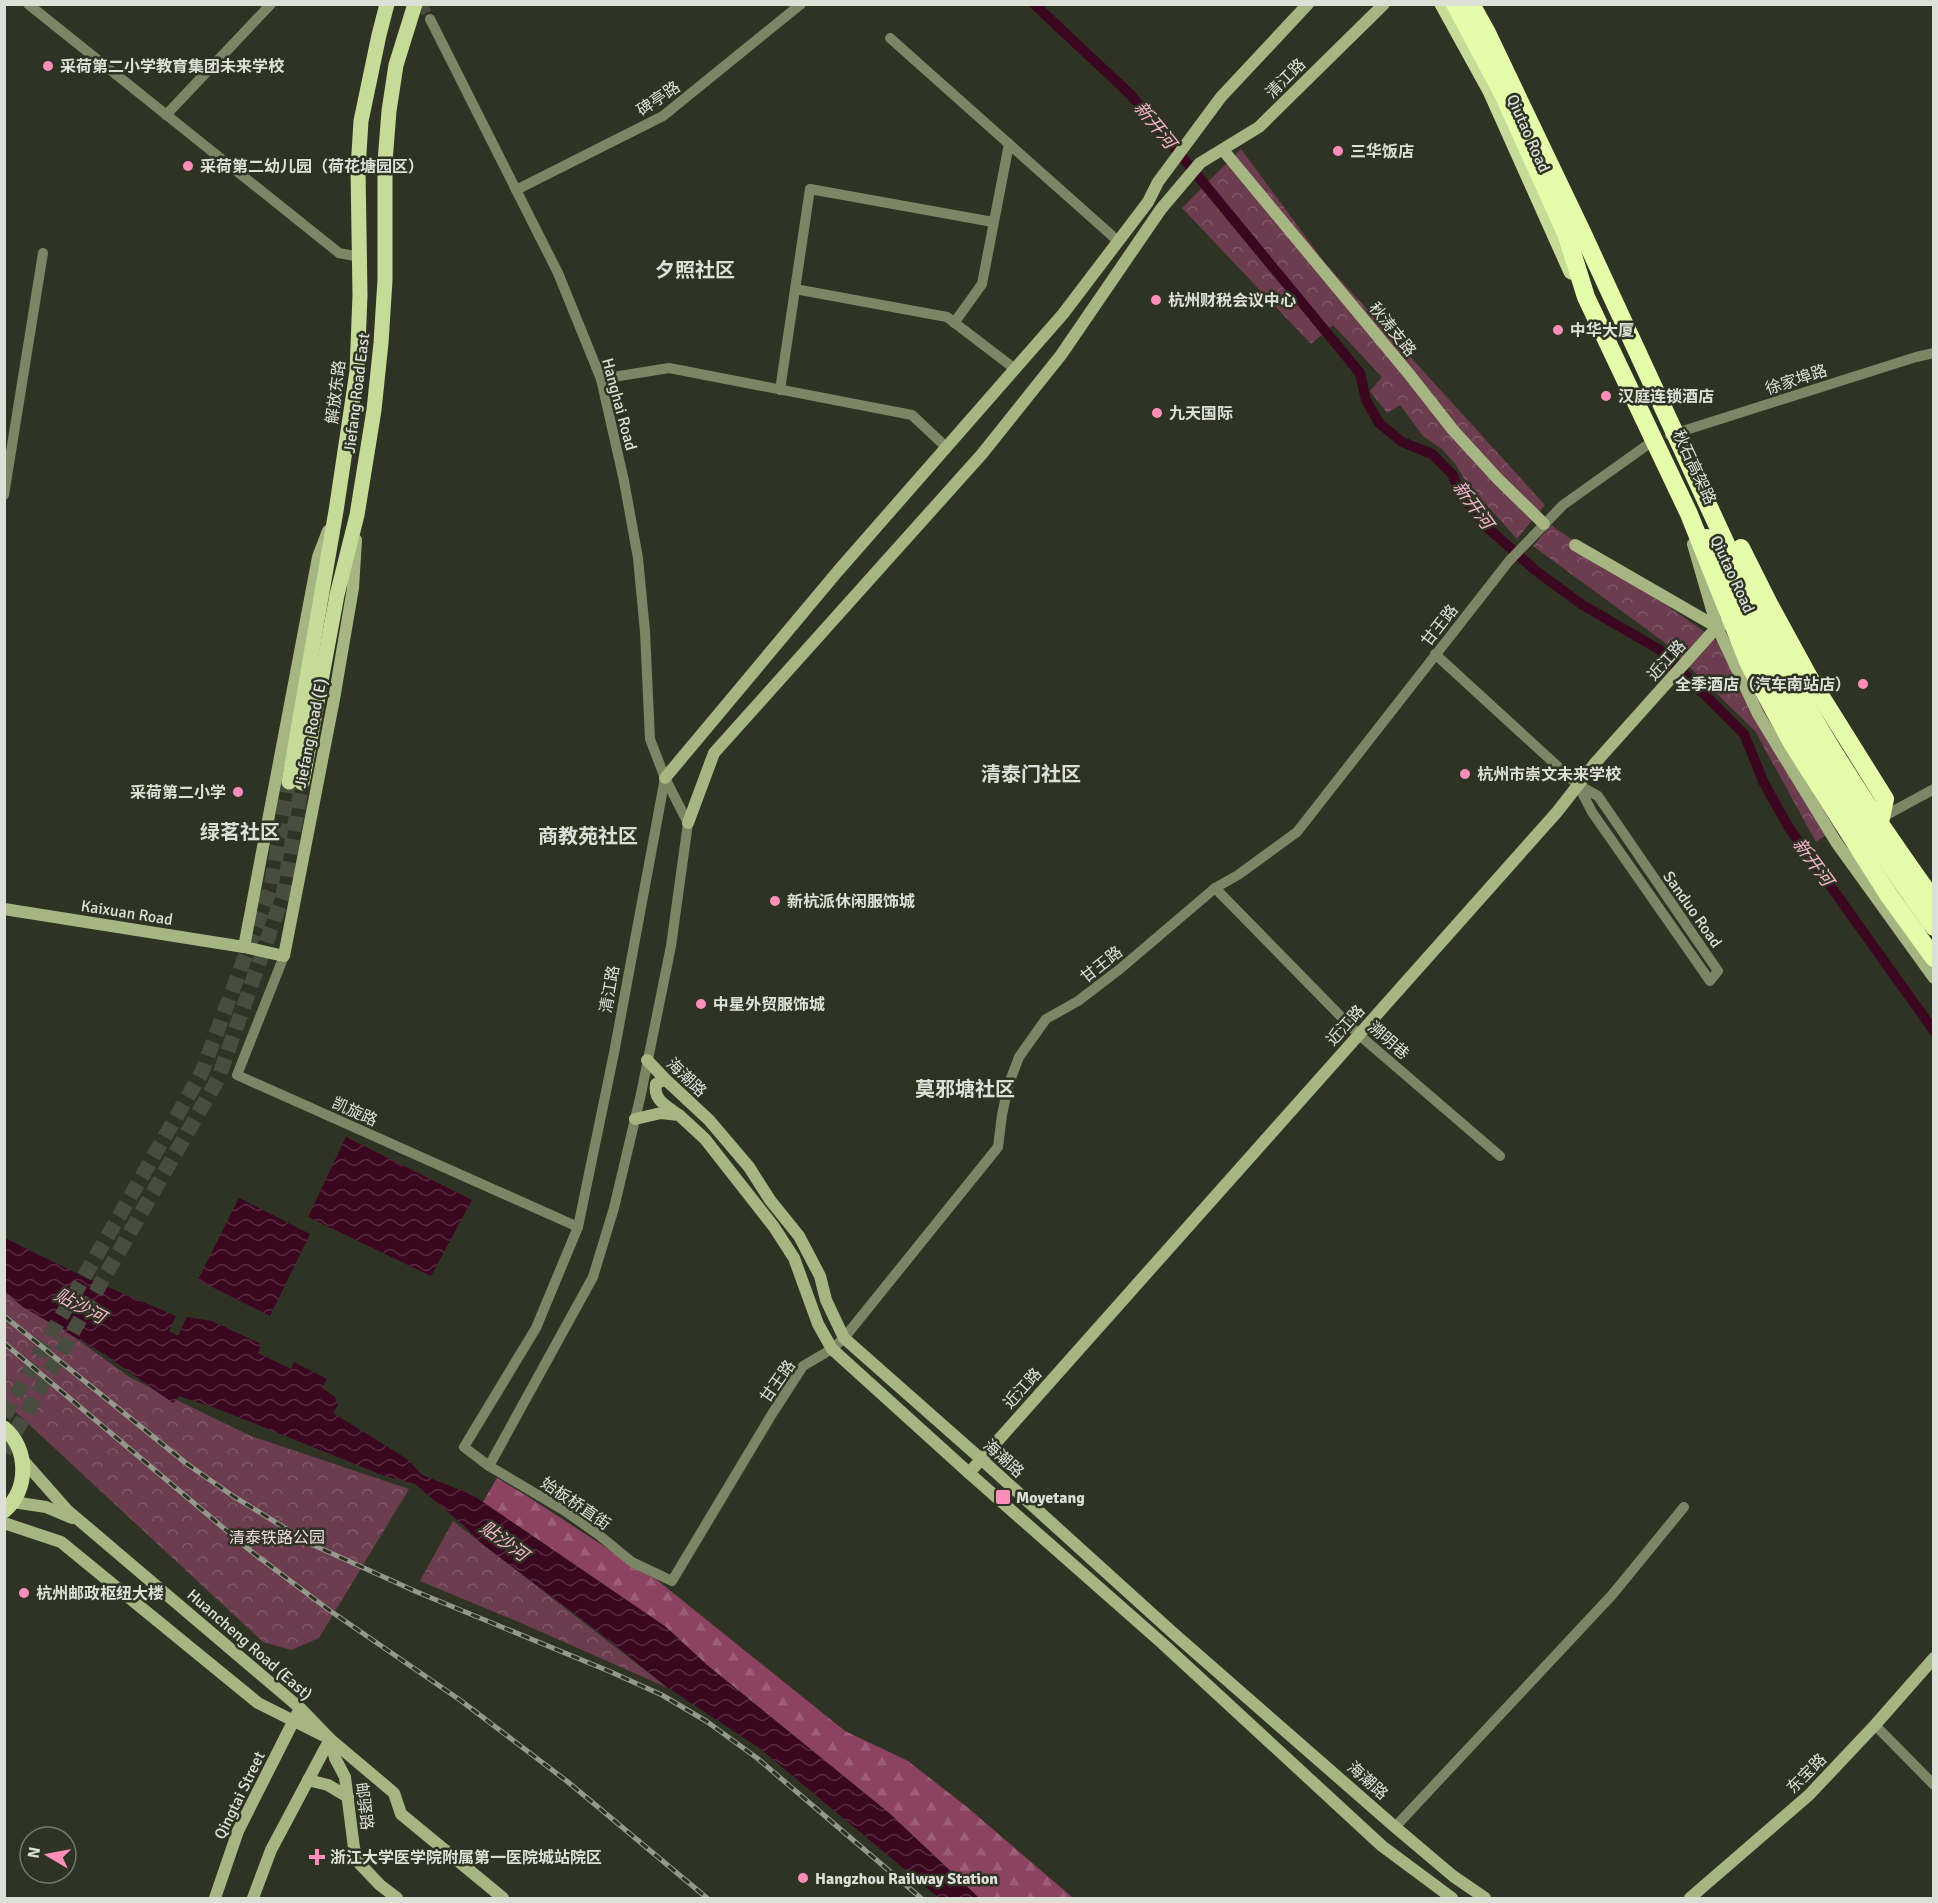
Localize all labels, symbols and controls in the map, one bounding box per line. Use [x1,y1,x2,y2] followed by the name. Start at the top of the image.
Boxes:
[1262,55,1310,103] street label: 清江路
[60,57,285,77] place label: 采荷第二小学教育集团未来学校
[41,59,55,73] marker: 采荷第二小学教育集团未来学校
[633,77,684,121] street label: 碑亭路
[1502,91,1554,176] street label: Qiutao Road
[1129,97,1182,155] water label: 新开河
[1350,142,1414,162] place label: 三华饭店
[1331,144,1345,158] marker: 三华饭店
[200,157,424,177] place label: 采荷第二幼儿园（荷花塘园区）
[181,159,195,173] marker: 采荷第二幼儿园（荷花塘园区）
[655,258,735,283] district label: 夕照社区
[1168,291,1296,311] place label: 杭州财税会议中心
[1149,293,1163,307] marker: 杭州财税会议中心
[1364,298,1420,361] street label: 秋涛支路
[1570,321,1634,341] place label: 中华大厦
[1551,323,1565,337] marker: 中华大厦
[340,331,374,454] street label: Jiefang Road East
[597,356,641,453] street label: Hanghai Road
[322,359,350,425] street label: 解放东路
[1763,361,1830,399] street label: 徐家埠路
[1618,387,1714,407] place label: 汉庭连锁酒店
[1599,389,1613,403] marker: 汉庭连锁酒店
[1169,404,1233,424] place label: 九天国际
[1150,406,1164,420] marker: 九天国际
[1668,427,1720,508] street label: 秋石高架路
[1448,477,1500,536] water label: 新开河
[1705,532,1759,616] street label: Qiutao Road
[1417,601,1462,651] street label: 甘王路
[1643,636,1690,685] street label: 近江路
[1675,675,1851,695] place label: 全季酒店（汽车南站店）
[291,677,331,790] street label: Jiefang Road (E)
[1856,677,1870,691] marker: 全季酒店（汽车南站店）
[981,762,1081,787] district label: 清泰门社区
[1477,765,1622,785] place label: 杭州市崇文未来学校
[1458,767,1472,781] marker: 杭州市崇文未来学校
[130,783,226,803] place label: 采荷第二小学
[231,785,245,799] marker: 采荷第二小学
[200,820,280,845] district label: 绿茗社区
[538,824,638,849] district label: 商教苑社区
[1788,834,1840,893] water label: 新开河
[1658,867,1726,952] street label: Sanduo Road
[787,892,915,912] place label: 新杭派休闲服饰城
[768,894,782,908] marker: 新杭派休闲服饰城
[80,896,174,930] street label: Kaixuan Road
[1077,942,1127,987] street label: 甘王路
[596,964,624,1015] street label: 清江路
[713,995,825,1015] place label: 中星外贸服饰城
[694,997,708,1011] marker: 中星外贸服饰城
[1322,1001,1369,1050] street label: 近江路
[1364,1017,1413,1064] street label: 溯明巷
[662,1054,711,1102] street label: 海潮路
[915,1077,1015,1102] district label: 莫邪塘社区
[329,1093,381,1131] street label: 凯旋路
[51,1284,112,1330] water label: 贴沙河
[756,1356,800,1407] street label: 甘王路
[999,1364,1046,1413] street label: 近江路
[979,1435,1028,1482] street label: 海潮路
[537,1473,614,1534] street label: 始板桥直街
[994,1488,1012,1506] marker: Moyetang
[1016,1488,1085,1508] place label: Moyetang
[476,1516,535,1568] water label: 贴沙河
[229,1528,325,1548] park label: 清泰铁路公园
[36,1584,164,1604] place label: 杭州邮政枢纽大楼
[183,1585,316,1705] street label: Huancheng Road (East)
[17,1586,31,1600] marker: 杭州邮政枢纽大楼
[210,1748,270,1843] street label: Qingtai Street
[1783,1750,1831,1798] street label: 东宝路
[1343,1757,1392,1804] street label: 海潮路
[351,1781,377,1831] street label: 邮驿路
[18,1825,78,1885] north arrow
[23,1845,45,1860] text: N
[308,1848,326,1866] marker: 浙江大学医学院附属第一医院城站院区
[330,1848,602,1868] place label: 浙江大学医学院附属第一医院城站院区
[815,1869,998,1889] place label: Hangzhou Railway Station
[796,1871,810,1885] marker: Hangzhou Railway Station

